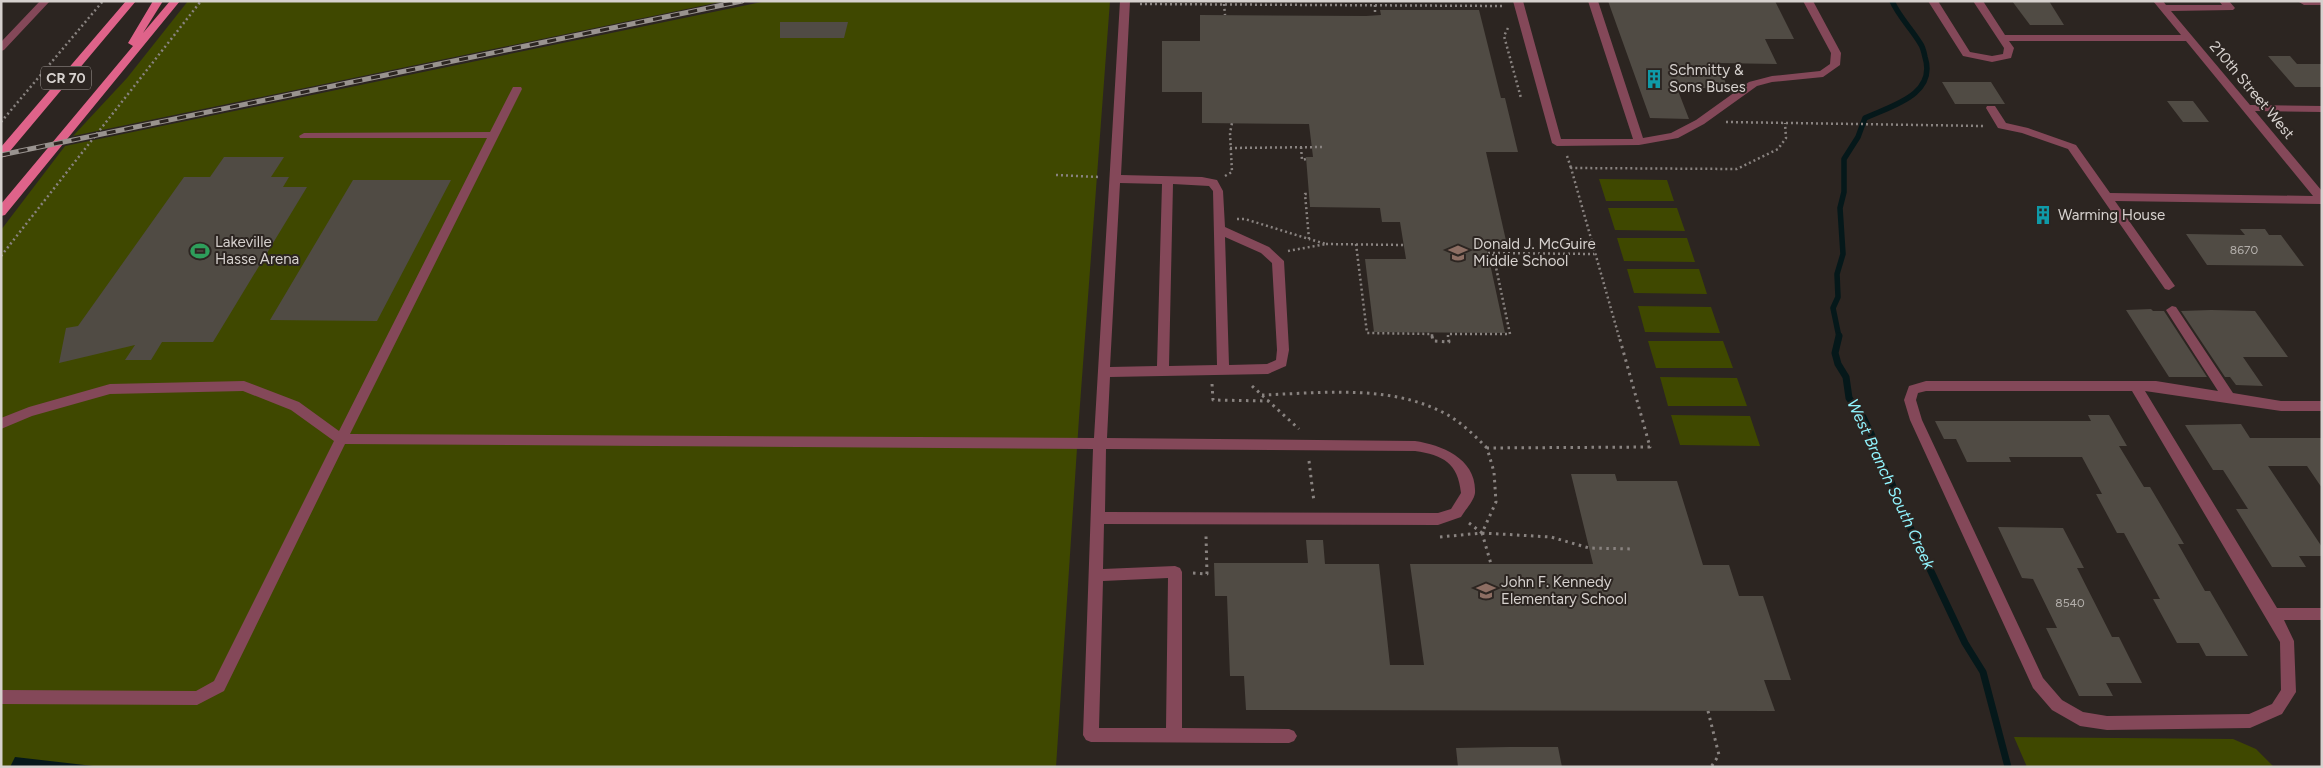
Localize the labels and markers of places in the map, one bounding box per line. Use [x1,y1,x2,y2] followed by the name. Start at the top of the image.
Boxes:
[1669,61,1746,96] place label: Schmitty & Sons Buses
[1643,68,1665,90] building icon: Schmitty & Sons Buses
[2032,204,2054,226] building icon: Warming House
[2058,206,2165,224] place label: Warming House
[215,233,299,268] place label: Lakeville Hasse Arena
[1473,235,1596,270] place label: Donald J. McGuire Middle School
[189,240,211,262] sports icon: Lakeville Hasse Arena
[1447,242,1469,264] school or university icon: Donald J. McGuire Middle School
[1501,573,1627,608] place label: John F. Kennedy Elementary School
[1475,580,1497,602] school or university icon: John F. Kennedy Elementary School

